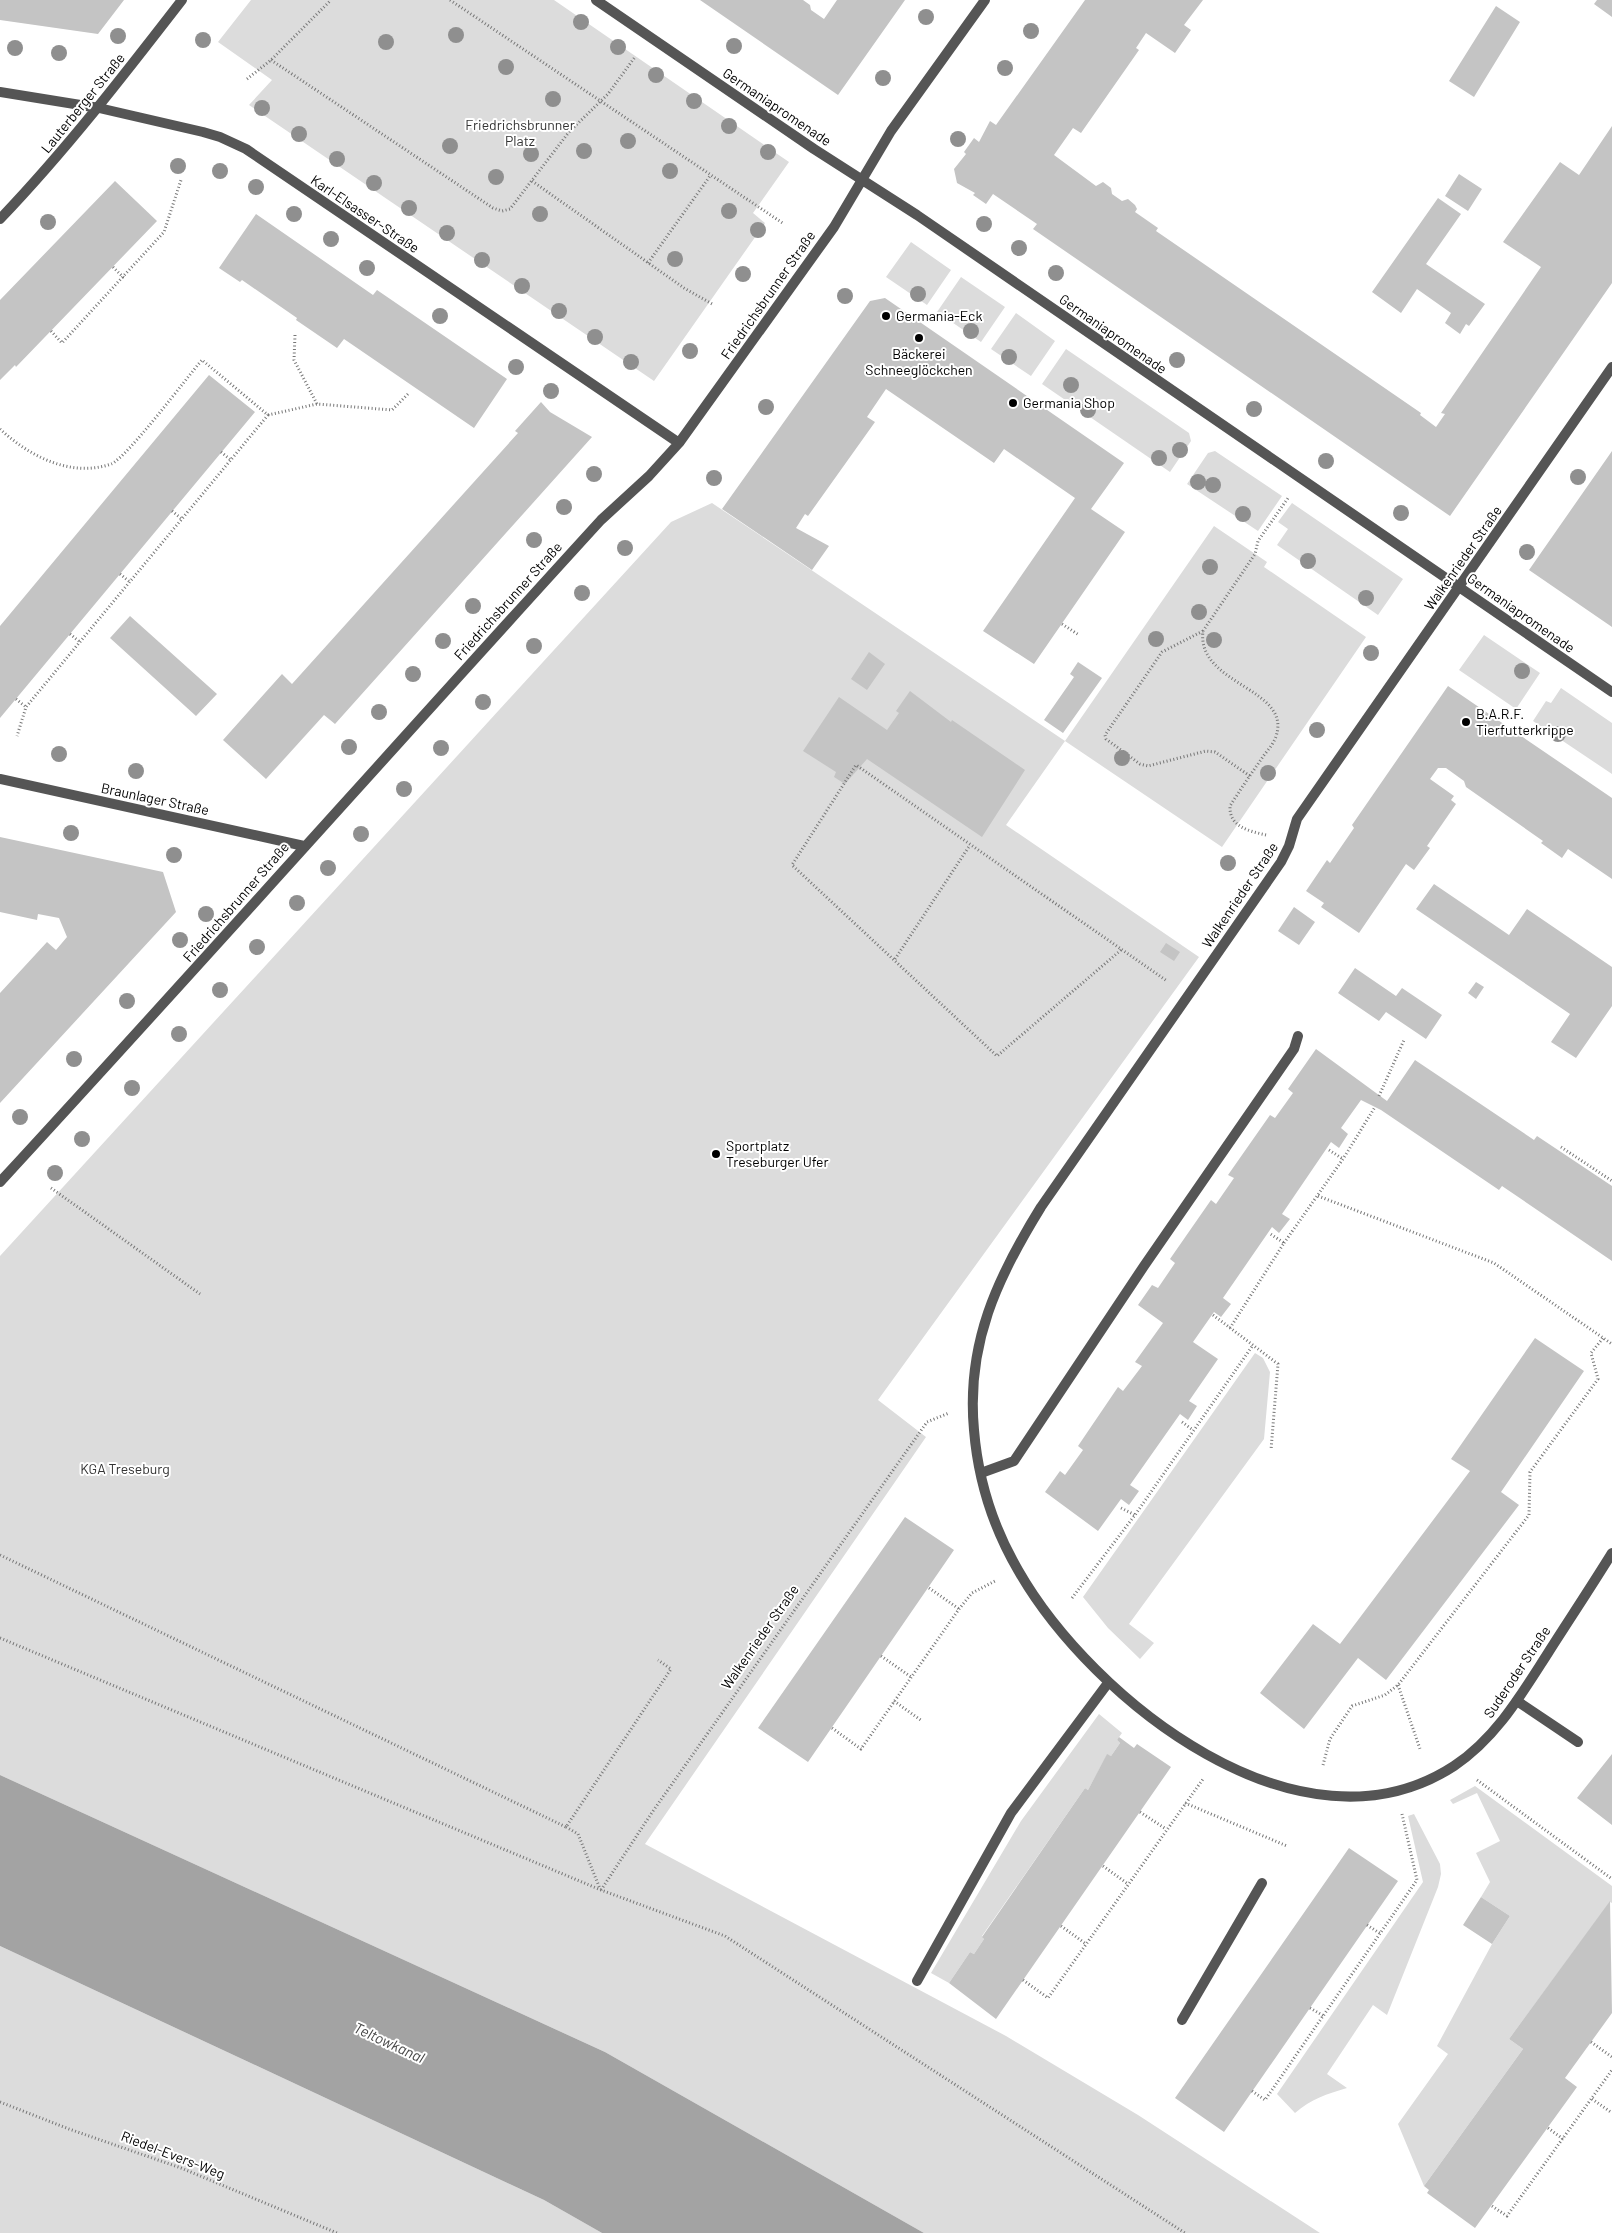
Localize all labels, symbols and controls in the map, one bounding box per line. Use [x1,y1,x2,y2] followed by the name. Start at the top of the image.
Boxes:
[37,49,128,156] street label: Lauterberger Straße
[720,64,835,149] street label: Germaniapromenade
[465,116,575,149] park label: Friedrichsbrunner Platz
[308,171,423,256] street label: Karl-Elsasser-Straße
[717,227,818,362] street label: Friedrichsbrunner Straße
[1056,290,1170,377] street label: Germaniapromenade
[896,307,982,324] place label: Germania-Eck
[880,310,892,322] marker: Germania-Eck
[913,332,925,344] marker: Bäckerei Schneeglöckchen
[865,345,973,378] place label: Bäckerei Schneeglöckchen
[1023,394,1115,411] place label: Germania Shop
[1007,397,1019,409] marker: Germania Shop
[1420,502,1505,613] street label: Walkenrieder Straße
[450,538,565,663] street label: Friedrichsbrunner Straße
[1464,569,1578,656] street label: Germaniapromenade
[1476,705,1574,738] place label: B.A.R.F. Tierfutterkrippe
[1460,716,1472,728] marker: B.A.R.F. Tierfutterkrippe
[100,779,211,818] street label: Braunlager Straße
[179,838,292,965] street label: Friedrichsbrunner Straße
[1198,839,1281,951] street label: Walkenrieder Straße
[726,1137,829,1170] place label: Sportplatz Treseburger Ufer
[710,1148,722,1160] marker: Sportplatz Treseburger Ufer
[80,1460,170,1477] park label: KGA Treseburg
[717,1581,802,1692] street label: Walkenrieder Straße
[1480,1623,1554,1721] street label: Suderoder Straße
[351,2018,428,2067] water label: Teltowkanal
[119,2127,227,2182] street label: Riedel-Evers-Weg

